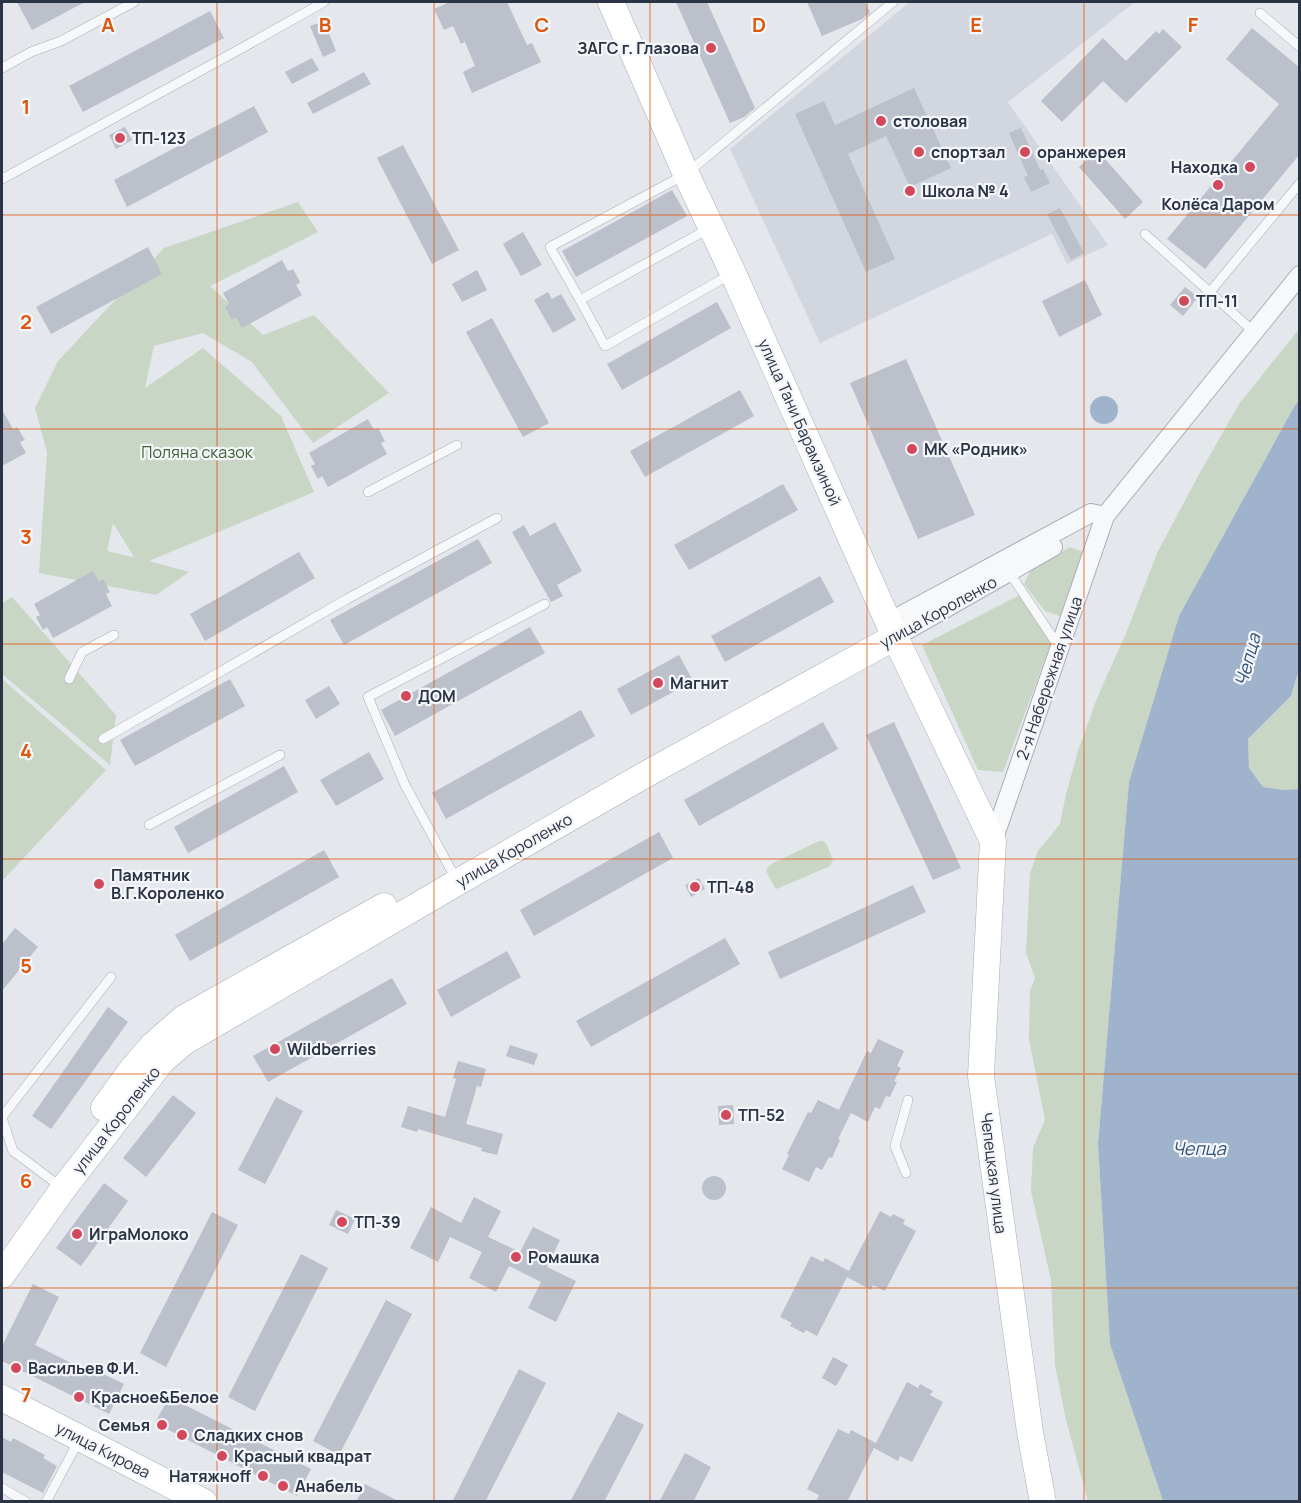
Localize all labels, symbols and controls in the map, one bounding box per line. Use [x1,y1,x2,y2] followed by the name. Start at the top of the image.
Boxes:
[101,11,115,38] text: A
[319,11,332,38] text: B
[535,11,549,38] text: C
[752,11,766,38] text: D
[970,11,982,38] text: E
[1188,11,1199,38] text: F
[577,37,699,59] place label: ЗАГС г. Глазова
[704,41,718,55] marker: ЗАГС г. Глазова
[22,93,30,120] text: 1
[893,110,967,132] place label: столовая
[874,114,888,128] marker: столовая
[132,127,186,149] place label: ТП-123
[113,131,127,145] marker: ТП-123
[931,141,1005,163] place label: спортзал
[1037,141,1126,163] place label: оранжерея
[912,145,926,159] marker: спортзал
[1018,145,1032,159] marker: оранжерея
[1171,156,1238,178] place label: Находка
[1243,160,1257,174] marker: Находка
[1211,178,1225,192] marker: Колёса Даром
[922,180,1009,202] place label: Школа № 4
[903,184,917,198] marker: Школа № 4
[1162,193,1274,215] place label: Колёса Даром
[1196,290,1238,312] place label: ТП-11
[1177,294,1191,308] marker: ТП-11
[20,308,32,335] text: 2
[753,335,847,509] street label: улица Тани Барамзиной
[924,438,1028,460] place label: МК «Родник»
[141,441,254,463] park label: Поляна сказок
[905,442,919,456] marker: МК «Родник»
[20,523,32,550] text: 3
[875,571,1001,653] street label: улица Короленко
[1011,593,1087,763] street label: 2-я Набережная улица
[1229,630,1266,689] water label: Чепца
[670,672,729,694] place label: Магнит
[651,676,665,690] marker: Магнит
[418,685,456,707] place label: ДОМ
[399,689,413,703] marker: ДОМ
[20,737,32,764] text: 4
[452,808,576,892] street label: улица Короленко
[111,864,225,904] place label: Памятник В.Г.Короленко
[707,876,754,898] place label: ТП-48
[92,877,106,891] marker: Памятник В.Г.Короленко
[688,880,702,894] marker: ТП-48
[20,952,32,979] text: 5
[287,1038,377,1060] place label: Wildberries
[268,1042,282,1056] marker: Wildberries
[67,1062,165,1178] street label: улица Короленко
[738,1104,785,1126] place label: ТП-52
[719,1108,733,1122] marker: ТП-52
[976,1111,1012,1235] street label: Чепецкая улица
[1172,1136,1227,1160] water label: Чепца
[20,1167,32,1194] text: 6
[354,1211,401,1233] place label: ТП-39
[335,1215,349,1229] marker: ТП-39
[89,1223,189,1245] place label: ИграМолоко
[70,1227,84,1241] marker: ИграМолоко
[528,1246,599,1268] place label: Ромашка
[509,1250,523,1264] marker: Ромашка
[28,1357,139,1379] place label: Васильев Ф.И.
[9,1361,23,1375] marker: Васильев Ф.И.
[21,1381,31,1408] text: 7
[91,1386,219,1408] place label: Красное&Белое
[72,1390,86,1404] marker: Красное&Белое
[99,1414,150,1436] place label: Семья
[52,1417,154,1483] street label: улица Кирова
[155,1418,169,1432] marker: Семья
[194,1424,303,1446] place label: Сладких снов
[175,1428,189,1442] marker: Сладких снов
[234,1445,372,1467] place label: Красный квадрат
[215,1449,229,1463] marker: Красный квадрат
[169,1465,252,1487] place label: Натяжноff
[256,1469,270,1483] marker: Натяжноff
[295,1475,363,1497] place label: Анабель
[276,1479,290,1493] marker: Анабель

